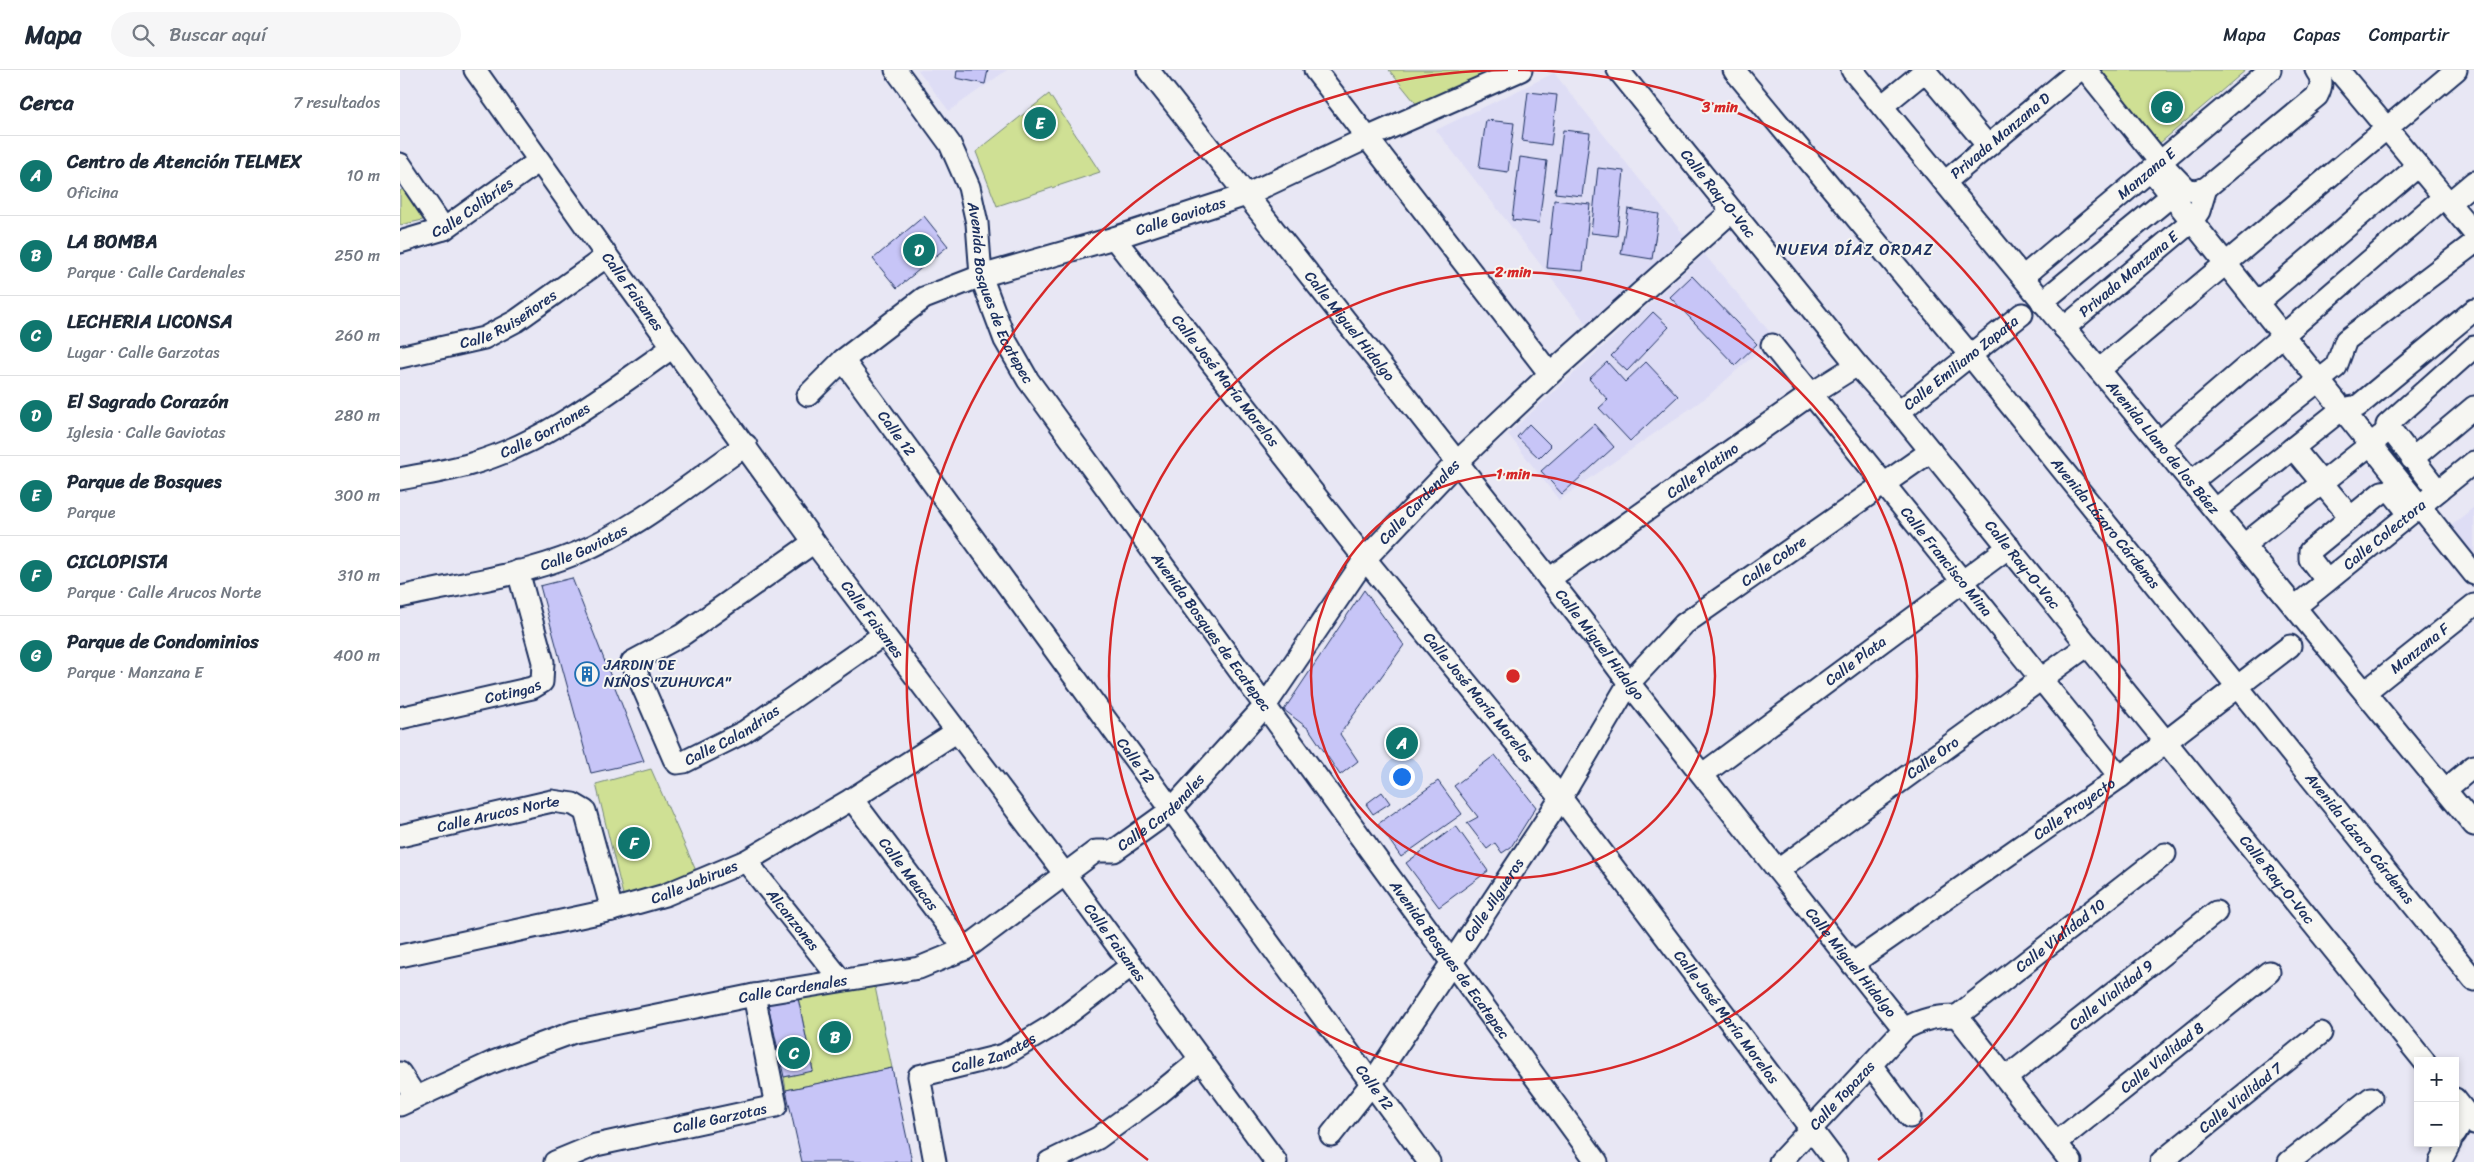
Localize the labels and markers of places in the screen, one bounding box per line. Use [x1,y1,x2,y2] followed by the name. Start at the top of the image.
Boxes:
[2151,88,2183,126] pin: G
[1024,104,1056,142] pin: E
[903,231,935,269] pin: D
[603,652,732,695] place label: JARDIN DE NIÑOS "ZUHUYCA"
[574,661,600,687] building icon: JARDIN DE NIÑOS "ZUHUYCA"
[1504,667,1522,685] centre of rings
[1386,724,1418,762] pin: A
[618,824,650,862] pin: F
[819,1018,851,1056] pin: B
[778,1034,810,1072] pin: C

